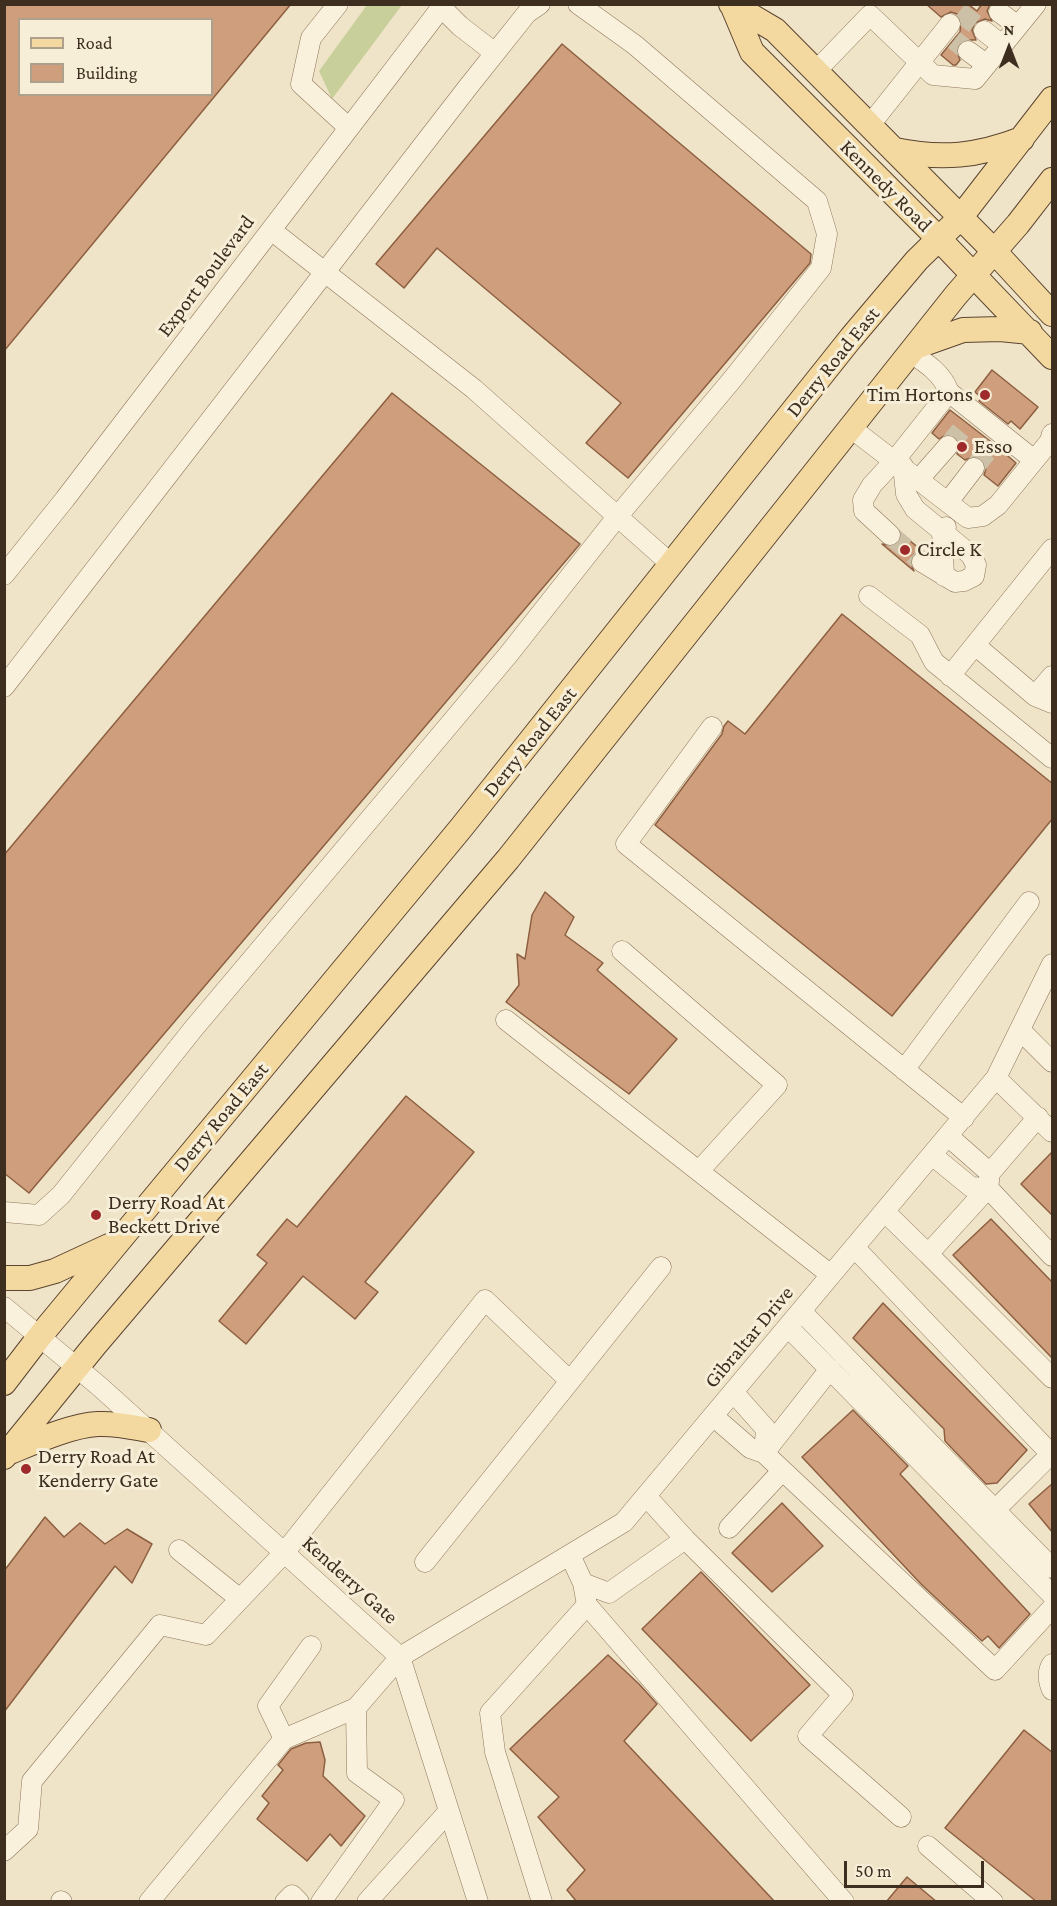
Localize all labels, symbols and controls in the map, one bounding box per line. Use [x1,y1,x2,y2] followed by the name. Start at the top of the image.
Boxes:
[18,18,213,96] legend
[979,18,1039,78] north arrow
[1004,21,1014,38] text: N
[76,33,113,53] text: Road
[76,63,137,83] text: Building
[835,135,937,237] street label: Kennedy Road
[152,210,260,342] street label: Export Boulevard
[781,302,885,422] street label: Derry Road East
[867,382,973,408] place label: Tim Hortons
[978,388,992,402] marker: Tim Hortons
[974,434,1012,460] place label: Esso
[955,440,969,454] marker: Esso
[917,537,981,563] place label: Circle K
[898,543,912,557] marker: Circle K
[478,682,582,802] street label: Derry Road East
[168,1057,274,1177] street label: Derry Road East
[108,1190,225,1240] place label: Derry Road At Beckett Drive
[89,1208,103,1222] marker: Derry Road At Beckett Drive
[699,1281,799,1393] street label: Gibraltar Drive
[38,1444,158,1494] place label: Derry Road At Kenderry Gate
[19,1462,33,1476] marker: Derry Road At Kenderry Gate
[297,1530,403,1630] street label: Kenderry Gate
[847,1849,986,1887] scale bar
[855,1861,892,1881] text: 50 m

